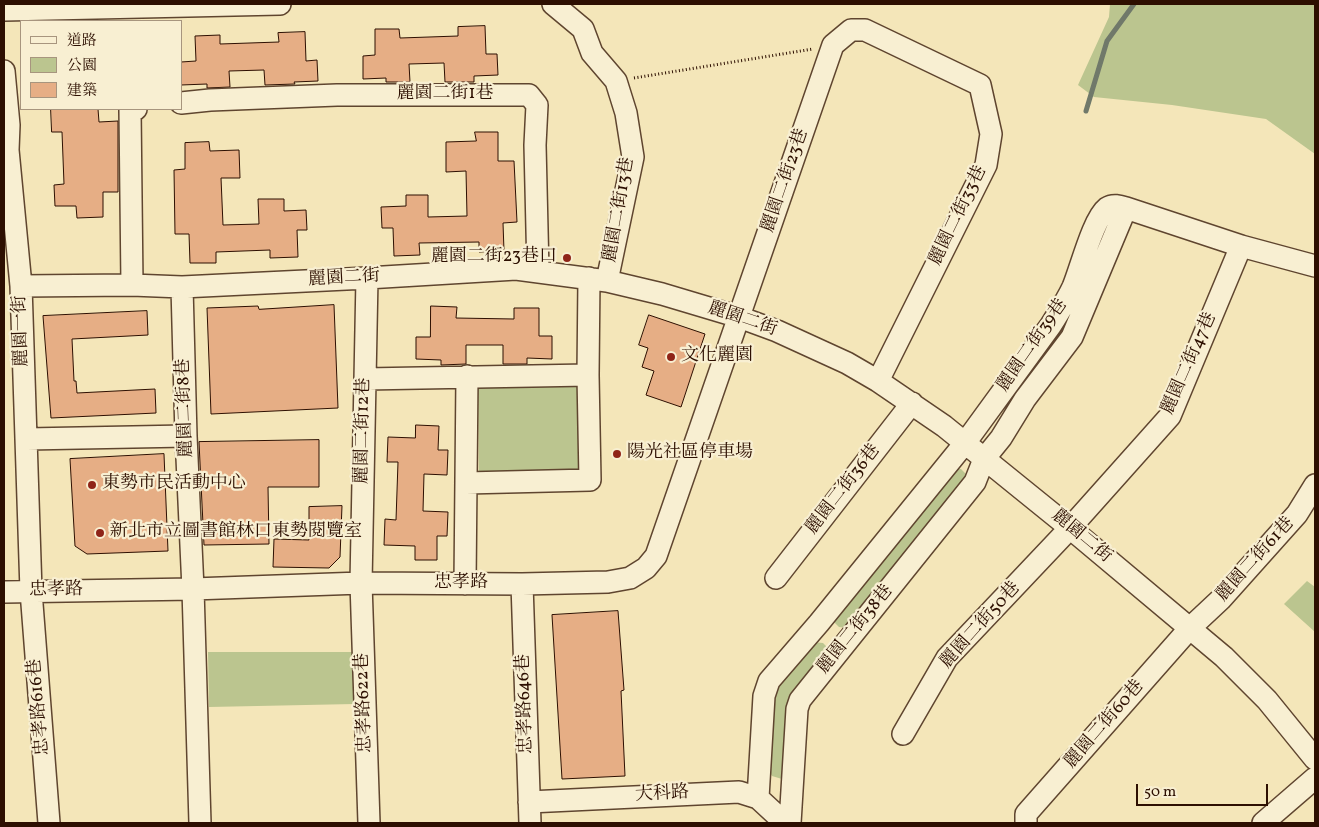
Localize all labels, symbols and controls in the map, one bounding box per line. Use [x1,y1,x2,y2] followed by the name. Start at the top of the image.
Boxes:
[20,20,182,110] legend
[67,31,97,52] text: 道路
[67,56,97,77] text: 公園
[67,81,97,102] text: 建築
[397,84,493,106] street label: 麗園二街1巷
[758,126,814,236] street label: 麗園二街23巷
[600,156,640,264] street label: 麗園二街13巷
[926,163,992,269] street label: 麗園二街33巷
[431,247,557,269] place label: 麗園二街23巷口
[561,252,573,264] marker: 麗園二街23巷口
[307,266,381,292] street label: 麗園二街
[10,295,34,367] street label: 麗園一街
[993,295,1073,397] street label: 麗園二街39巷
[704,298,780,342] street label: 麗園二街
[1158,310,1222,418] street label: 麗園二街47巷
[681,346,753,368] place label: 文化麗園
[665,351,677,363] marker: 文化麗園
[173,358,199,458] street label: 麗園二街8巷
[352,377,376,485] street label: 麗園二街12巷
[802,441,886,539] street label: 麗園二街36巷
[627,443,753,465] place label: 陽光社區停車場
[611,448,623,460] marker: 陽光社區停車場
[102,474,246,496] place label: 東勢市民活動中心
[86,479,98,491] marker: 東勢市民活動中心
[1046,506,1116,568] street label: 麗園二街
[1212,513,1300,607] street label: 麗園二街61巷
[110,522,362,544] place label: 新北市立圖書館林口東勢閱覽室
[94,527,106,539] marker: 新北市立圖書館林口東勢閱覽室
[434,573,488,595] street label: 忠孝路
[936,578,1026,674] street label: 麗園二街50巷
[29,580,83,602] street label: 忠孝路
[814,581,898,679] street label: 麗園二街38巷
[352,652,378,754] street label: 忠孝路622巷
[513,654,539,754] street label: 忠孝路646巷
[25,658,55,756] street label: 忠孝路616巷
[1061,676,1149,774] street label: 麗園二街60巷
[1139,774,1272,806] scale bar
[1144,782,1176,803] text: 50 m
[634,783,690,807] street label: 大科路

